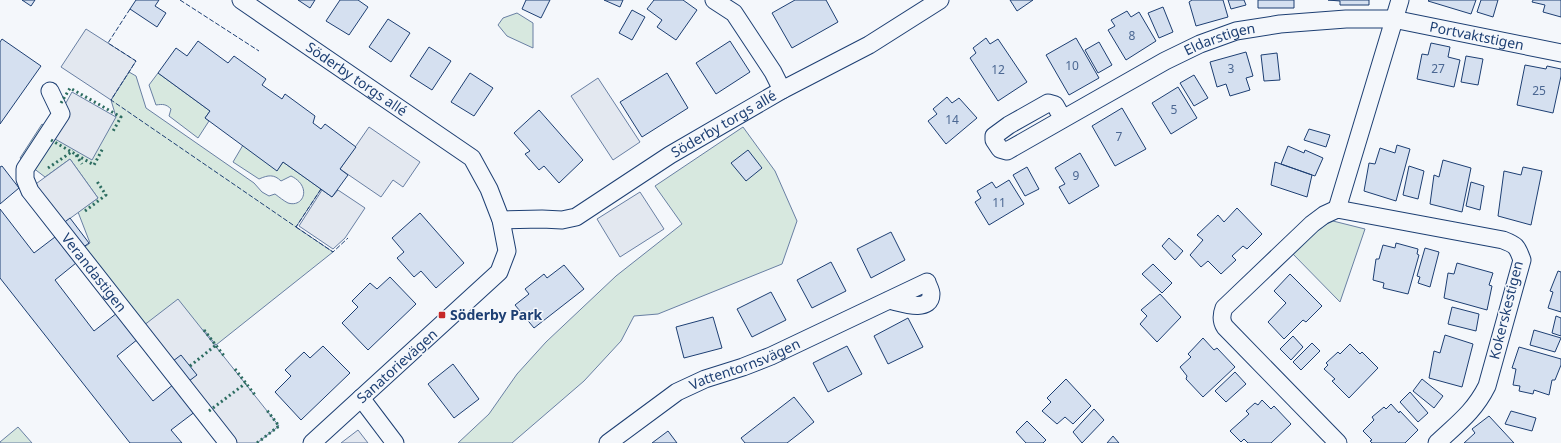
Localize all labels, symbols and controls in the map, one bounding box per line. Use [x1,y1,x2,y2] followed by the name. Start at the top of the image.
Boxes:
[1428,17,1526,54] street label: Portvaktstigen
[1181,18,1256,59] street label: Eldarstigen
[1129,27,1136,44] house number: 8
[302,37,411,120] street label: Söderby torgs allé
[1065,57,1079,74] house number: 10
[1228,60,1235,77] house number: 3
[1431,60,1445,77] house number: 27
[991,61,1005,78] house number: 12
[1532,82,1546,99] house number: 25
[667,85,780,161] street label: Söderby torgs allé
[1171,101,1178,118] house number: 5
[945,111,959,128] house number: 14
[1116,128,1123,145] house number: 7
[1073,167,1080,184] house number: 9
[992,194,1006,211] house number: 11
[58,229,131,316] street label: Verandastigen
[1484,259,1527,361] street label: Kokerskestigen
[450,305,542,324] place label: Söderby Park
[437,310,447,320] marker: Söderby Park
[352,324,441,407] street label: Sanatorievägen
[686,334,803,394] street label: Vattentornsvägen

